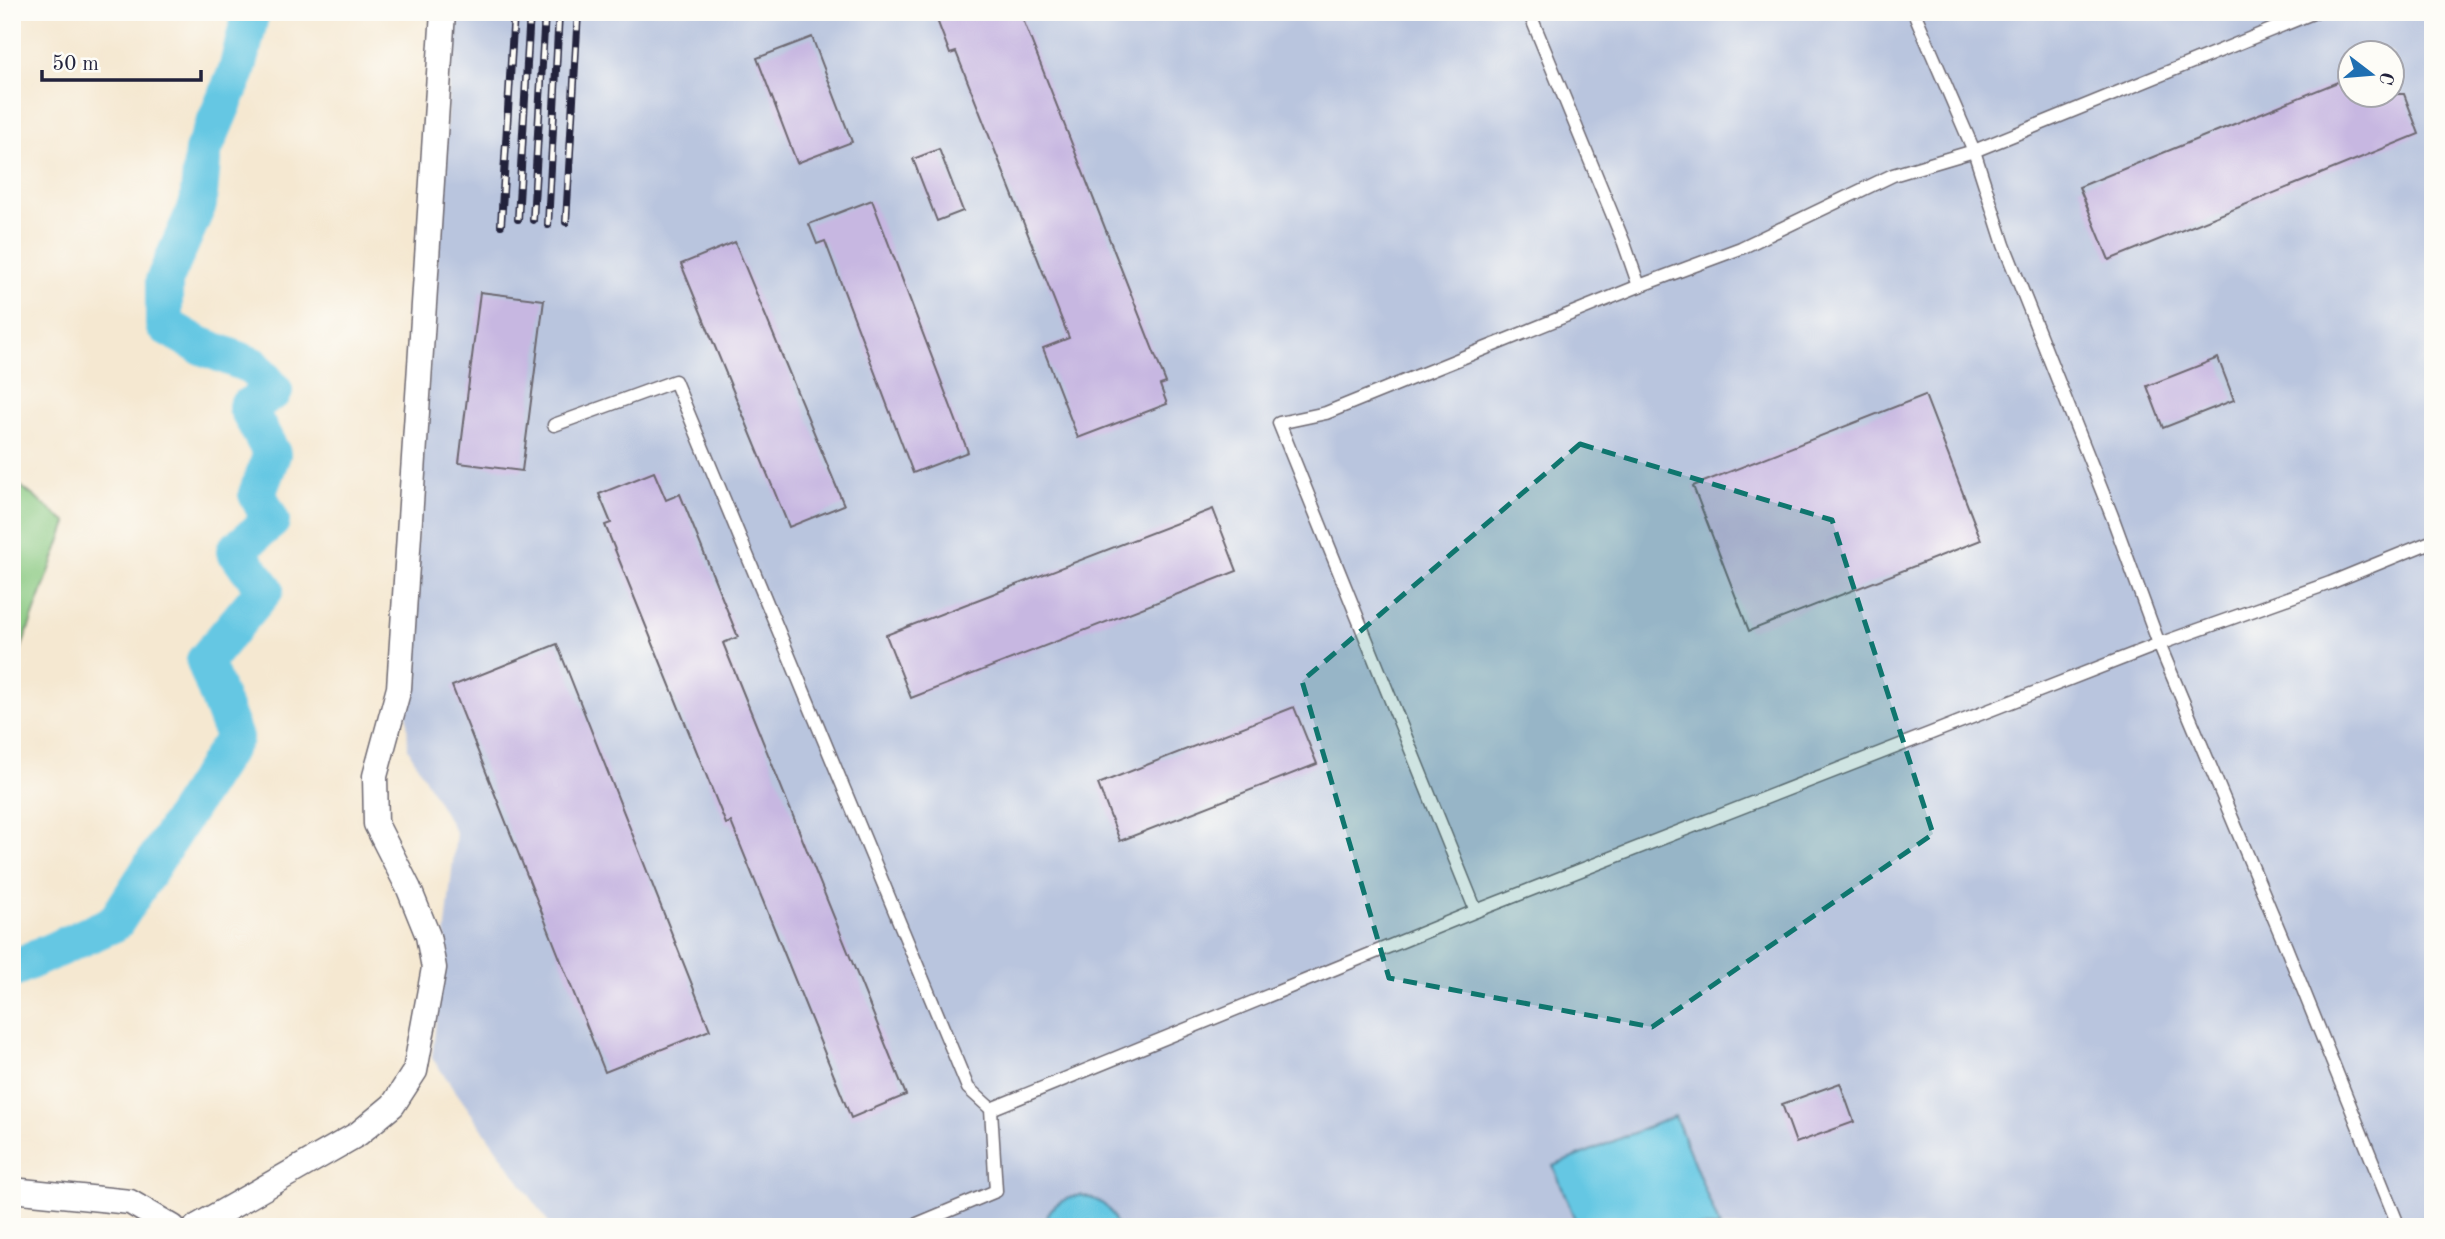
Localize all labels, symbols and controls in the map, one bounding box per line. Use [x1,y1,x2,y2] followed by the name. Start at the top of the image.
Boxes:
[42,38,201,82] scale bar
[2336,38,2406,108] north arrow
[52,54,99,75] text: 50 m
[2374,69,2396,87] text: С

